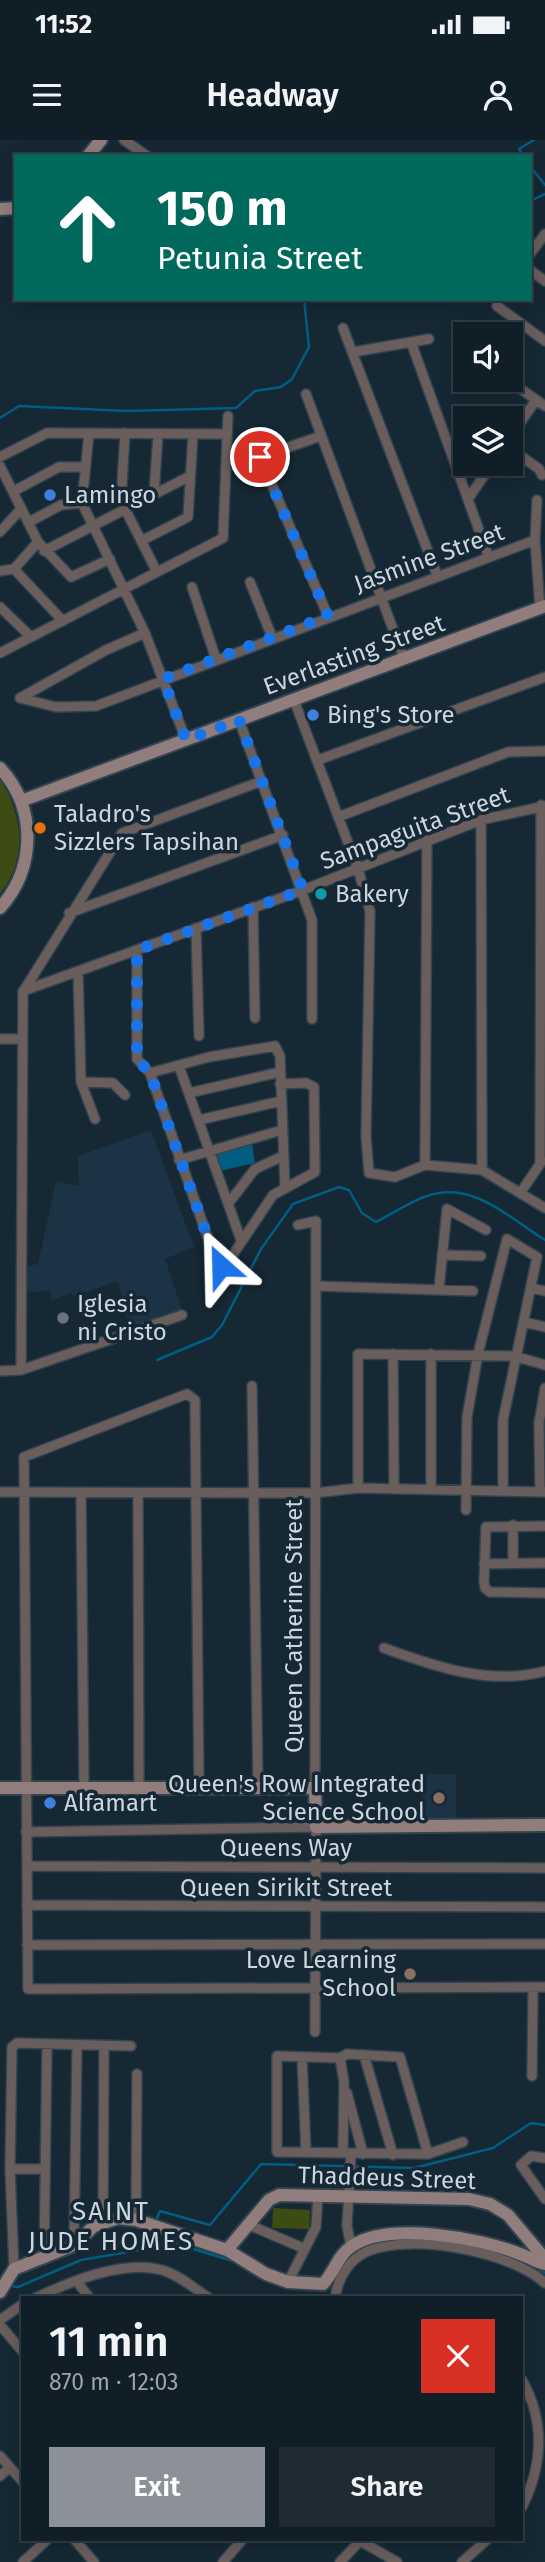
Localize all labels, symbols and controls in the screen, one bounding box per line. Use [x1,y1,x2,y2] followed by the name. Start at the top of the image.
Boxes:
[35,9,92,40] text: 11:52
[28,76,66,114] icon: menu
[206,76,339,114] text: Headway
[479,76,517,114] icon: person
[157,179,288,238] text: 150 m
[42,182,133,273] icon: ahead
[157,239,363,277] text: Petunia Street
[453,322,523,476] map controls
[453,322,523,392] button: sound
[453,406,523,476] button: layers
[230,427,290,487] pin
[241,438,279,476] icon: arrive
[64,481,156,509] place label: Lamingo
[42,487,58,503] marker: Lamingo
[350,518,508,598] street label: Jasmine Street
[260,609,449,701] street label: Everlasting Street
[327,701,455,729] place label: Bing's Store
[305,707,321,723] marker: Bing's Store
[316,781,514,875] street label: Sampaguita Street
[54,800,239,856] place label: Taladro's Sizzlers Tapsihan
[32,820,48,836] marker: Taladro's Sizzlers Tapsihan
[335,880,409,908] place label: Bakery
[313,886,329,902] marker: Bakery
[184,1229,258,1303] position arrow
[77,1290,167,1346] place label: Iglesia ni Cristo
[55,1310,71,1326] marker: Iglesia ni Cristo
[280,1499,308,1753] street label: Queen Catherine Street
[168,1770,425,1826] place label: Queen's Row Integrated Science School
[64,1789,157,1817] place label: Alfamart
[431,1790,447,1806] marker: Queen's Row Integrated Science School
[42,1795,58,1811] marker: Alfamart
[220,1834,352,1862] street label: Queens Way
[180,1874,392,1902] street label: Queen Sirikit Street
[246,1946,397,2002] place label: Love Learning School
[402,1966,418,1982] marker: Love Learning School
[298,2161,477,2195] street label: Thaddeus Street
[28,2196,194,2257] district label: SAINT JUDE HOMES
[49,2317,169,2367] text: 11 min
[421,2319,495,2393] button: close
[49,2368,179,2396] text: 870 m · 12:03
[49,2447,265,2527] button: Exit
[279,2447,495,2527] button: Share

